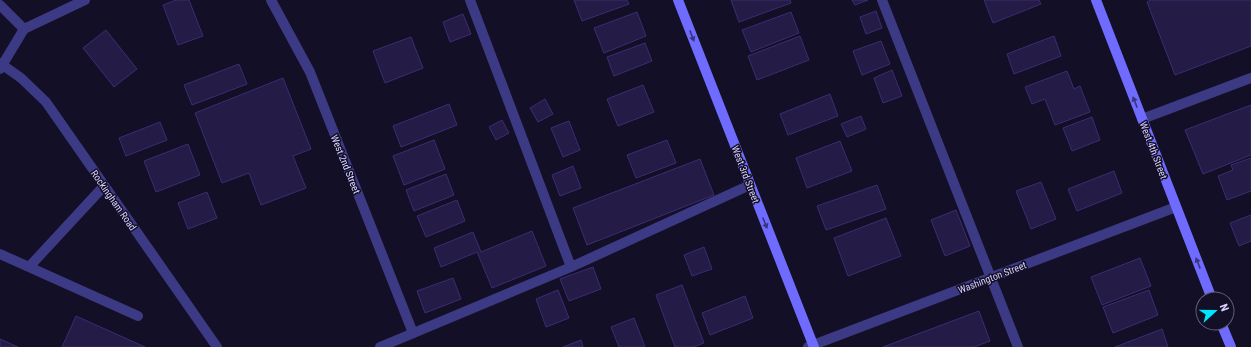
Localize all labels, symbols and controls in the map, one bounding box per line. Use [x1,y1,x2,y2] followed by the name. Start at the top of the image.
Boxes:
[689,31,695,42] one-way arrow
[1132,96,1138,108] one-way arrow
[1138,120,1170,180] street label: West 4th Street
[329,133,362,195] street label: West 2nd Street
[730,144,762,204] street label: West 3rd Street
[89,168,138,233] street label: Rockingham Road
[762,217,768,229] one-way arrow
[1194,256,1200,268] one-way arrow
[957,259,1028,296] street label: Washington Street
[1195,291,1235,331] north arrow
[1217,302,1231,313] text: N

